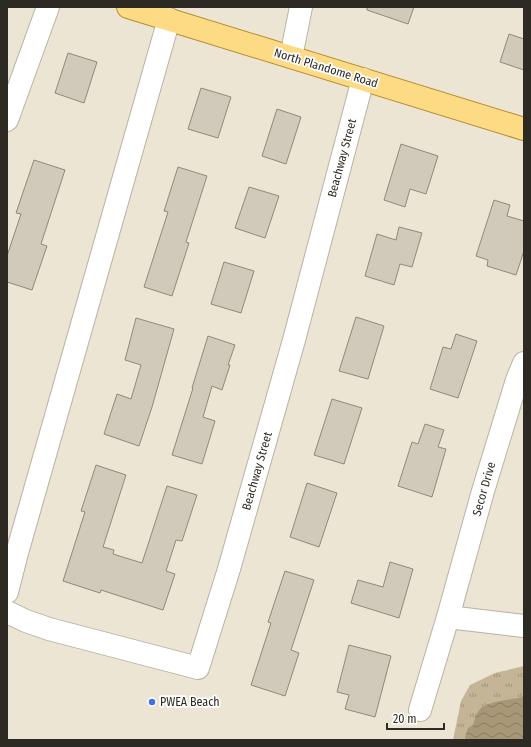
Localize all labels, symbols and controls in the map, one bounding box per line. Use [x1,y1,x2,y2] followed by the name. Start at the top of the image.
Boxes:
[272,46,380,90] street label: North Plandome Road
[325,117,359,199] street label: Beachway Street
[239,430,275,512] street label: Beachway Street
[470,460,498,518] street label: Secor Drive
[160,695,220,709] place label: PWEA Beach
[147,697,157,707] marker: PWEA Beach
[387,705,444,731] scale bar
[393,712,417,726] text: 20 m

